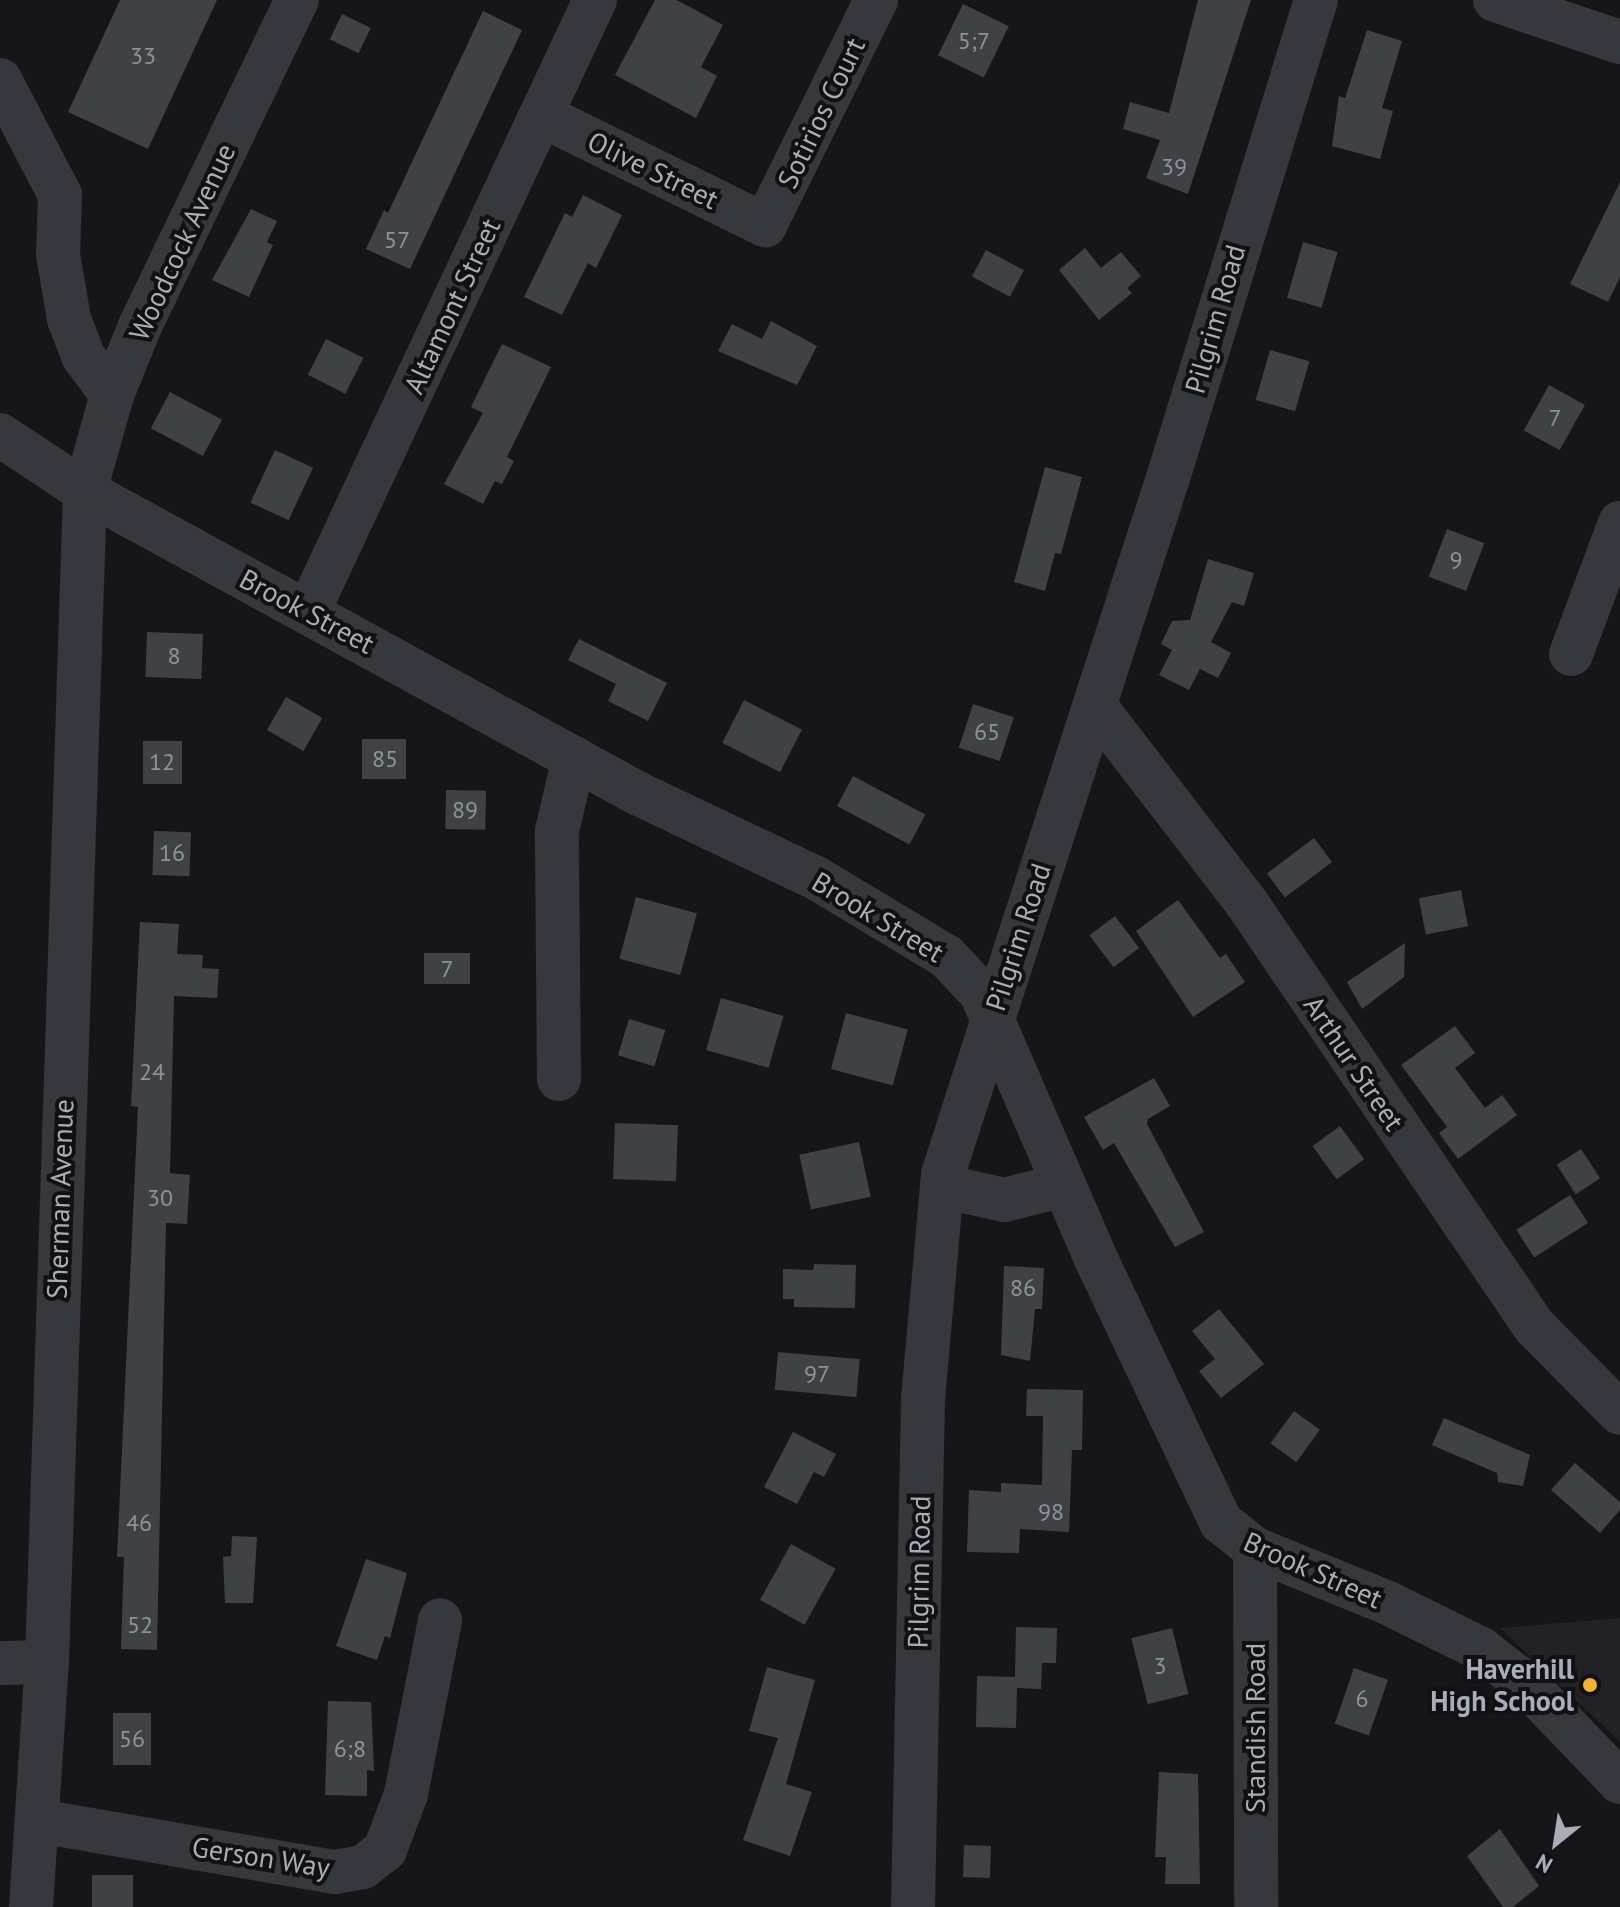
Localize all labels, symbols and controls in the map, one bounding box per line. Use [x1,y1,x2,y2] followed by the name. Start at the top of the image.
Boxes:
[958,27,990,55] house number: 5;7
[770,32,872,194] street label: Sotirios Court
[130,42,156,70] house number: 33
[582,124,724,216] street label: Olive Street
[121,137,243,347] street label: Woodcock Avenue
[1161,153,1187,181] house number: 39
[397,213,507,399] street label: Altamont Street
[384,226,410,254] house number: 57
[1178,241,1252,397] street label: Pilgrim Road
[1548,404,1562,432] house number: 7
[1449,546,1463,574] house number: 9
[234,561,380,661] street label: Brook Street
[167,642,181,670] house number: 8
[974,718,1000,746] house number: 65
[372,745,398,773] house number: 85
[149,748,175,776] house number: 12
[452,796,478,824] house number: 89
[159,839,185,867] house number: 16
[978,859,1058,1015] street label: Pilgrim Road
[806,864,950,970] street label: Brook Street
[440,955,454,983] house number: 7
[1297,989,1411,1137] street label: Arthur Street
[139,1058,165,1086] house number: 24
[40,1098,80,1300] street label: Sherman Avenue
[147,1184,173,1212] house number: 30
[1010,1274,1036,1302] house number: 86
[804,1360,830,1388] house number: 97
[901,1495,937,1649] street label: Pilgrim Road
[1038,1498,1064,1526] house number: 98
[126,1509,152,1537] house number: 46
[1238,1524,1388,1616] street label: Brook Street
[127,1611,153,1639] house number: 52
[1238,1643,1272,1813] street label: Standish Road
[1153,1652,1167,1680] house number: 3
[1430,1652,1574,1718] place label: Haverhill High School
[1581,1676,1599,1694] marker: Haverhill High School
[1355,1685,1369,1713] house number: 6
[119,1725,145,1753] house number: 56
[334,1735,366,1763] house number: 6;8
[1516,1803,1596,1883] north arrow
[190,1830,332,1884] street label: Gerson Way
[1531,1848,1557,1880] text: N

